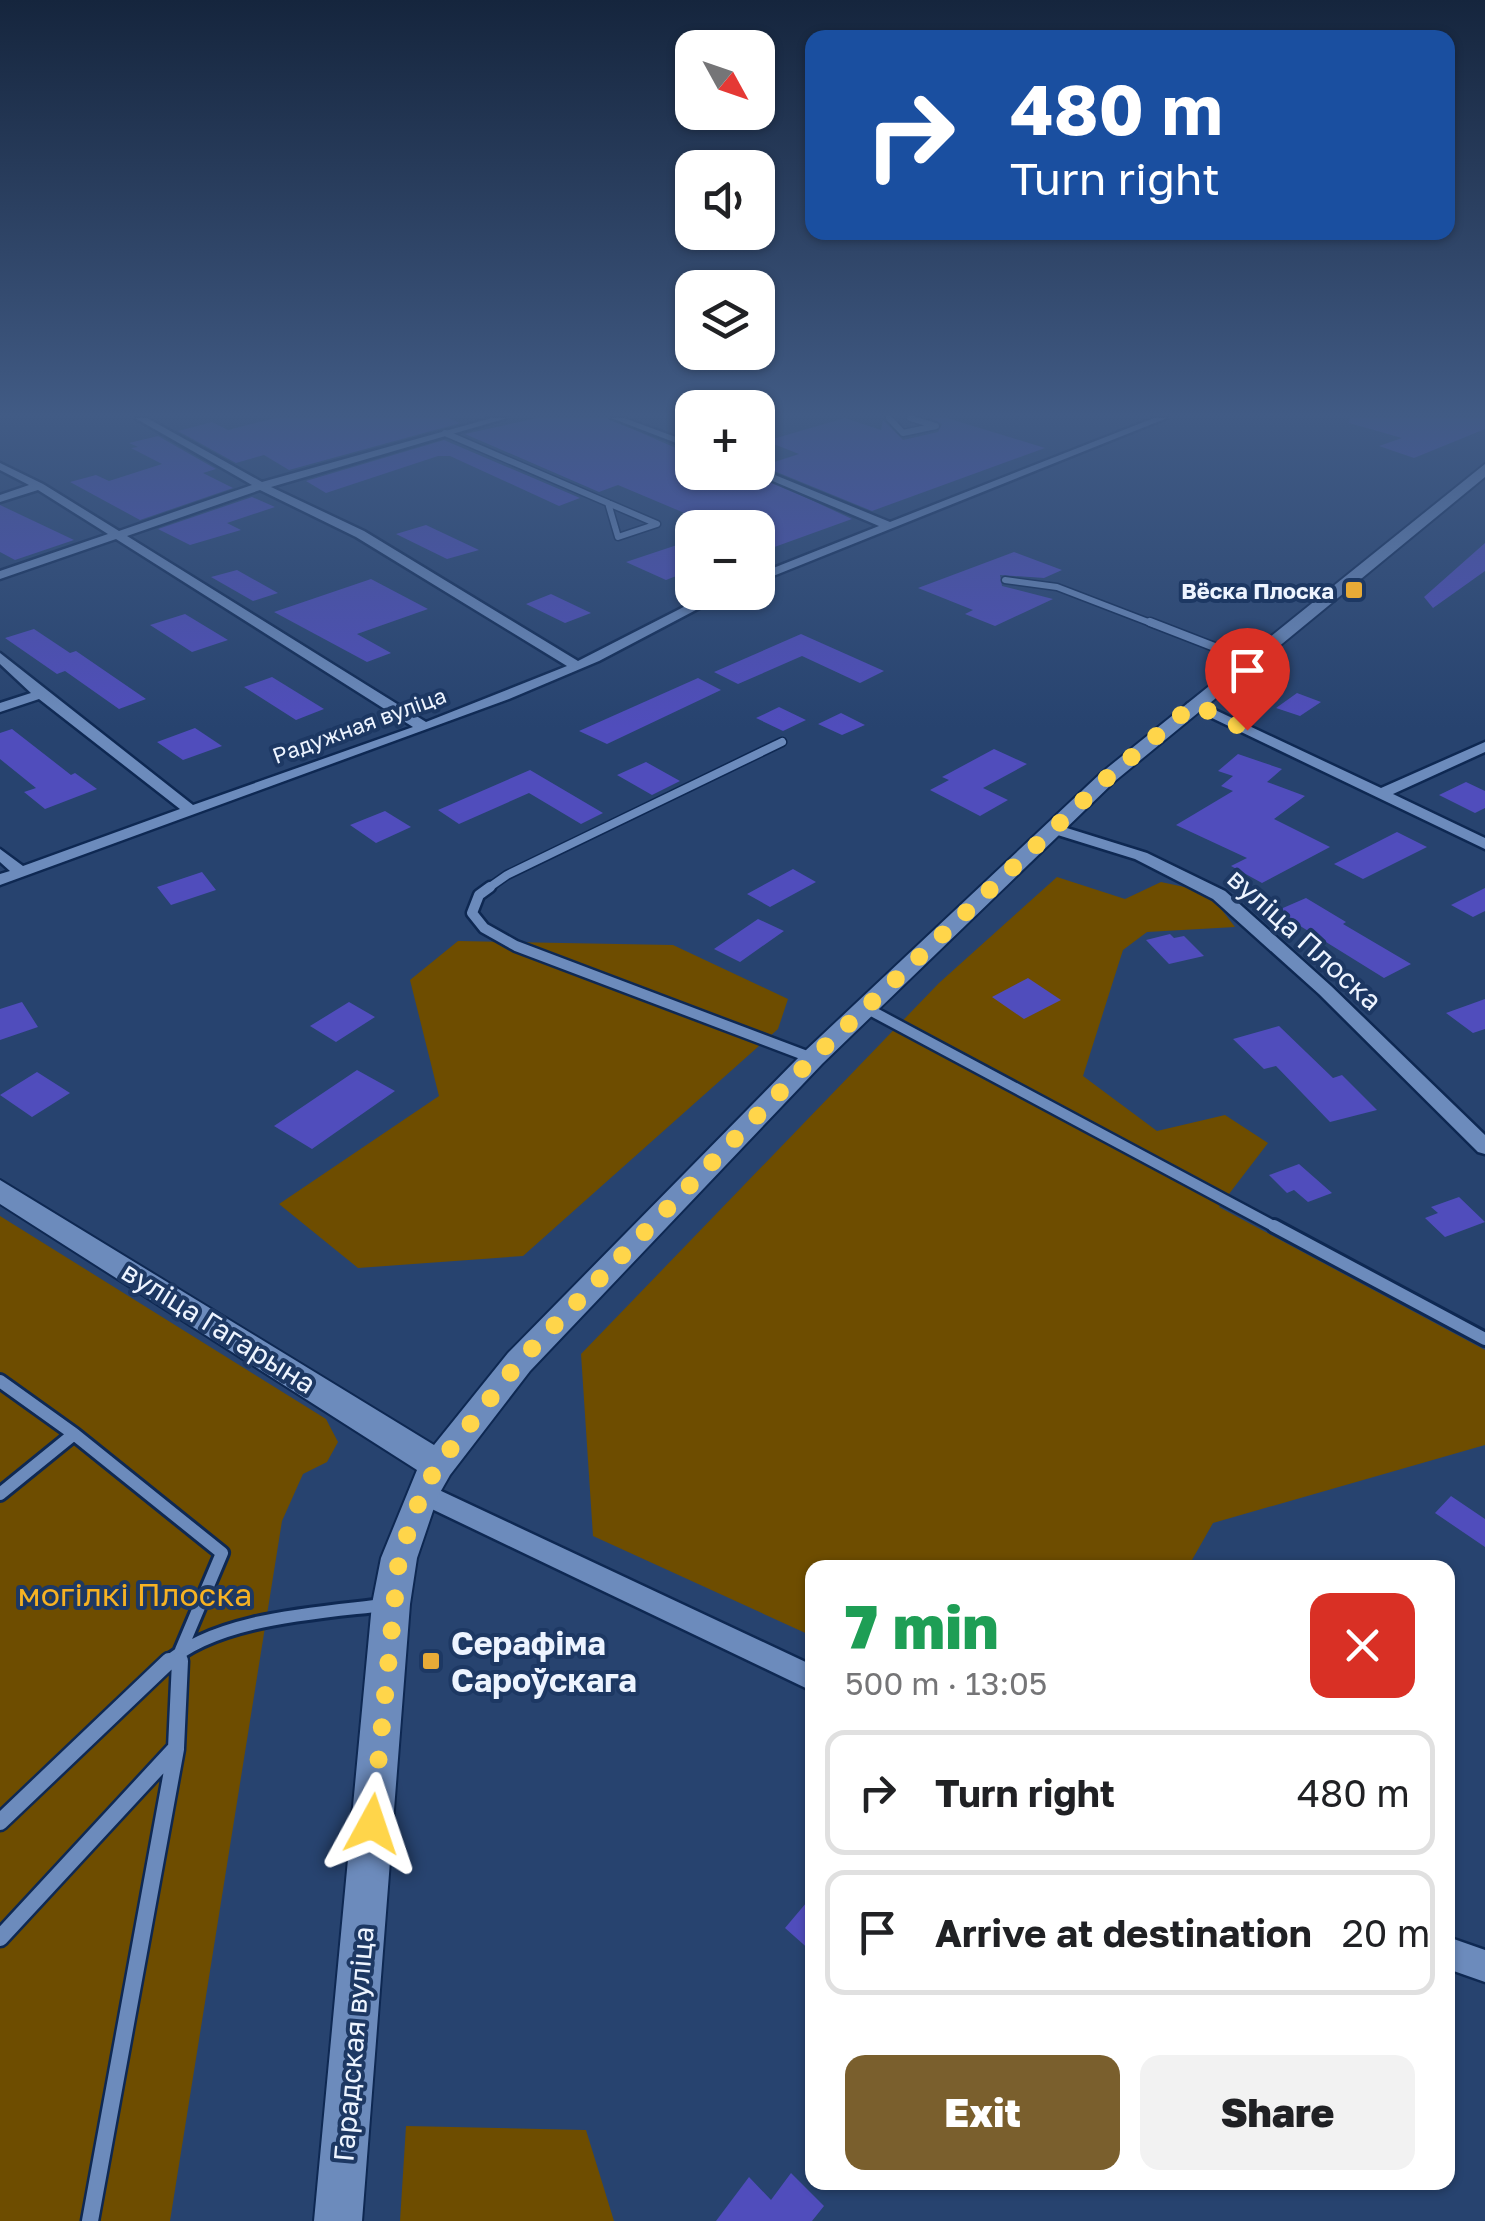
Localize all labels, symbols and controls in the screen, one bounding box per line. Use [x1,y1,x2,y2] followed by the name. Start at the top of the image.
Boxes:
[675,30,775,130] north arrow
[675,30,775,610] map controls
[1010,66,1223,150] text: 480 m
[845,70,975,200] icon: right
[675,150,775,250] button: sound
[1010,151,1220,205] text: Turn right
[675,270,775,370] button: layers
[675,390,775,490] button: +
[675,510,775,610] button: −
[1181,577,1334,604] place label: Вёска Плоска
[1343,579,1365,601] marker: Вёска Плоска
[1205,628,1290,731] pin
[1220,643,1275,698] icon: arrive
[268,681,450,769] street label: Радужная вуліца
[1221,861,1389,1017] street label: вуліца Плоска
[116,1254,322,1400] street label: вуліца Гагарына
[18,1575,252,1613] park label: могілкі Плоска
[845,1590,999,1662] text: 7 min
[1310,1593,1415,1698] button: close
[451,1624,637,1699] place label: Серафіма Сароўскага
[420,1650,442,1672] marker: Серафіма Сароўскага
[845,1664,1047,1702] text: 500 m · 13:05
[850,1765,905,1820] icon: right
[935,1770,1115,1815] text: Turn right
[1297,1770,1410,1815] text: 480 m
[320,1772,424,1876] position arrow
[850,1905,905,1960] icon: arrive
[935,1910,1312,1955] text: Arrive at destination
[1342,1910,1430,1955] text: 20 m
[326,1925,380,2163] street label: Гарадская вуліца
[845,2055,1120,2170] button: Exit
[1140,2055,1415,2170] button: Share

